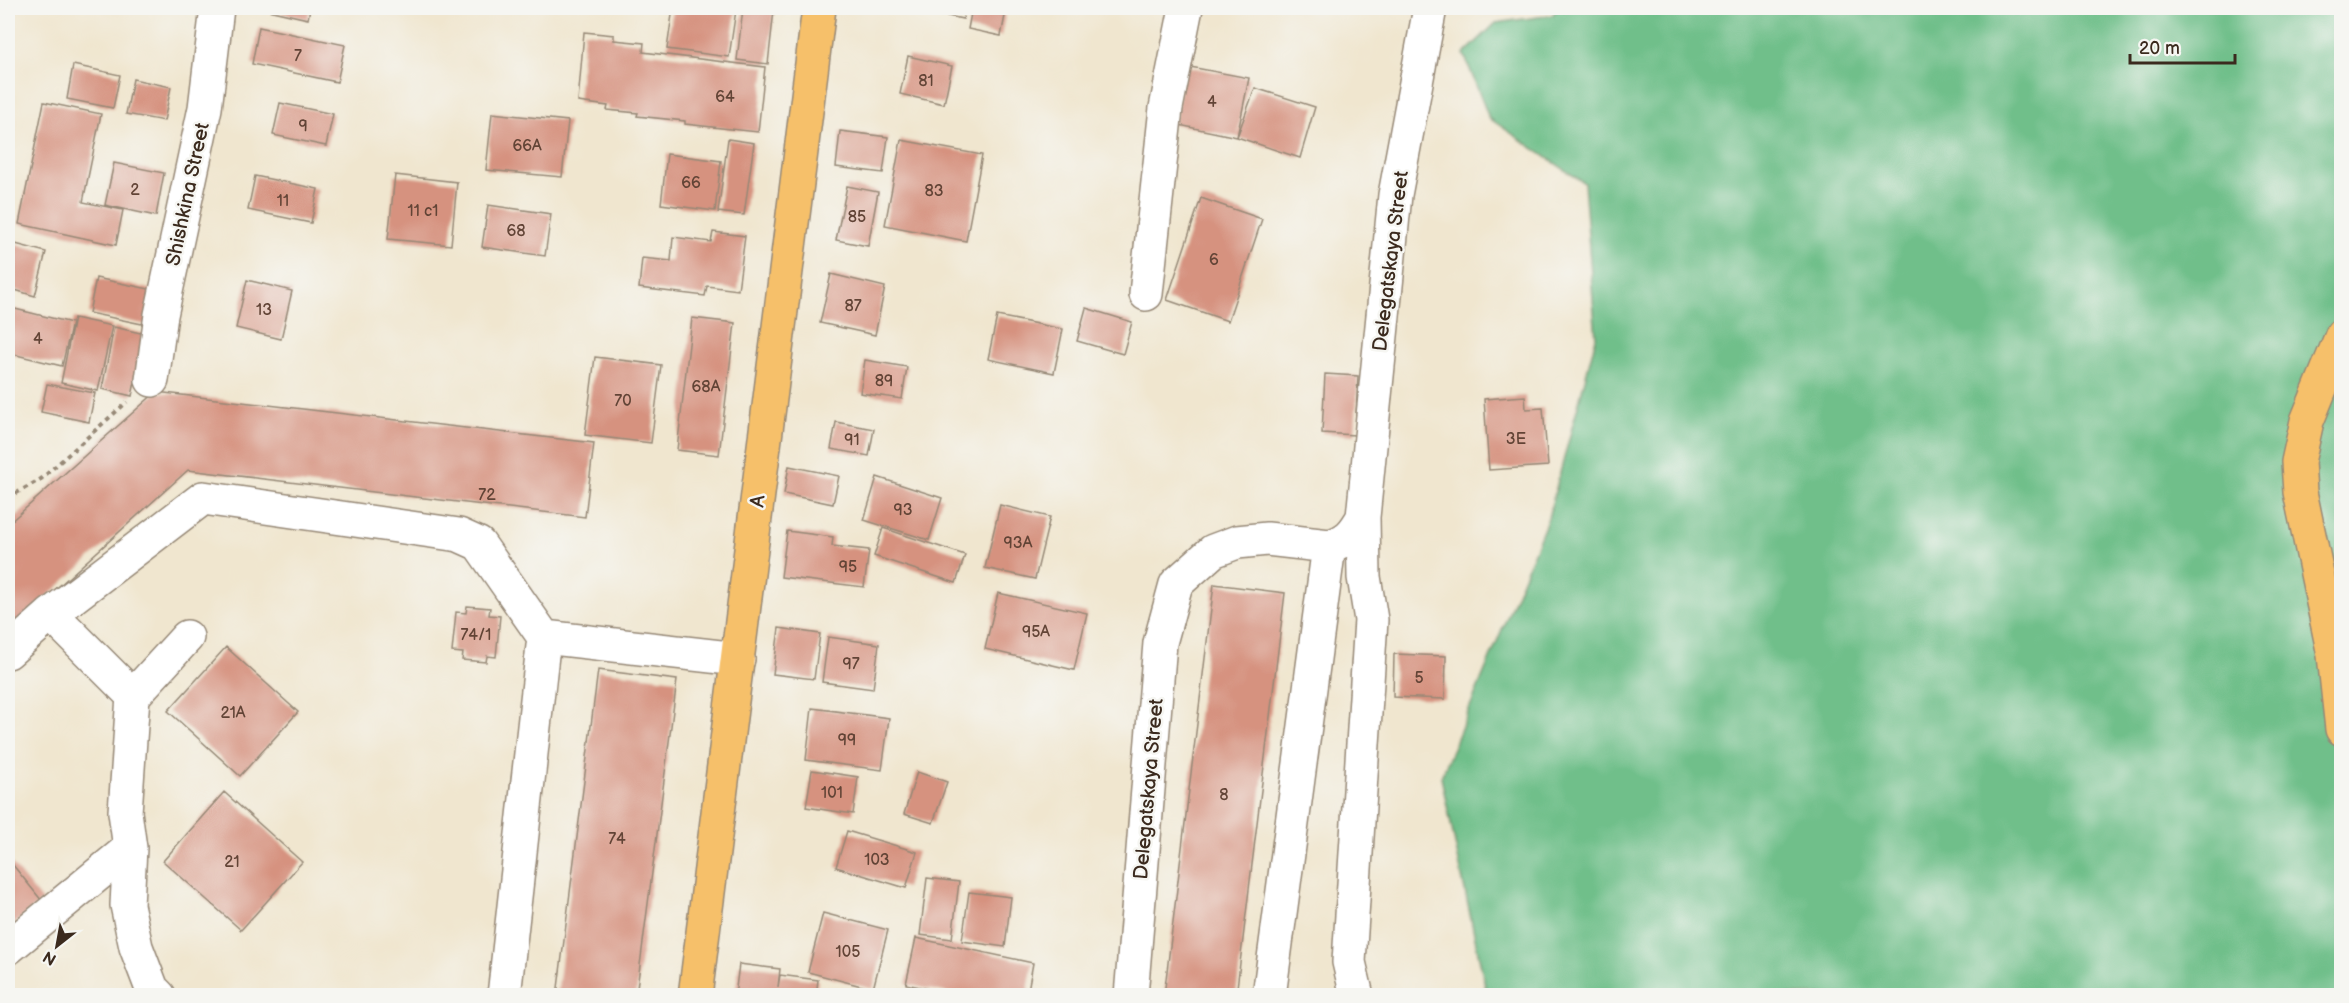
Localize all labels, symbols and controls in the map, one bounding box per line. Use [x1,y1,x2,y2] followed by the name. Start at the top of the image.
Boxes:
[2130,27,2235,65] scale bar
[2139,38,2180,59] text: 20 m
[294,47,302,66] house number: 7
[918,72,934,91] house number: 81
[715,88,735,107] house number: 64
[1207,93,1217,112] house number: 4
[298,117,308,136] house number: 9
[161,120,215,268] street label: Shishkina Street
[512,137,542,156] house number: 66А
[1368,170,1414,353] street label: Delegatskaya Street
[681,174,701,193] house number: 66
[130,181,140,200] house number: 2
[924,182,944,201] house number: 83
[277,192,289,211] house number: 11
[408,202,438,221] house number: 11 с1
[848,208,866,227] house number: 85
[506,222,526,241] house number: 68
[1209,251,1219,270] house number: 6
[844,297,862,316] house number: 87
[256,301,272,320] house number: 13
[33,330,43,349] house number: 4
[875,372,893,391] house number: 89
[692,378,721,397] house number: 68А
[614,392,632,411] house number: 70
[1506,430,1526,449] house number: 3Е
[844,431,860,450] house number: 91
[478,486,496,505] house number: 72
[745,493,771,509] street label: A
[893,501,913,520] house number: 93
[1004,534,1033,553] house number: 93А
[839,558,857,577] house number: 95
[1022,623,1050,642] house number: 95А
[460,626,492,645] house number: 74/1
[842,655,860,674] house number: 97
[1414,669,1424,688] house number: 5
[1129,698,1169,881] street label: Delegatskaya Street
[220,704,246,723] house number: 21А
[838,731,856,750] house number: 99
[821,784,843,803] house number: 101
[1219,786,1229,805] house number: 8
[608,830,626,849] house number: 74
[864,851,890,870] house number: 103
[224,853,240,872] house number: 21
[27,916,87,976] north arrow
[836,943,860,962] house number: 105
[40,946,60,969] text: N

